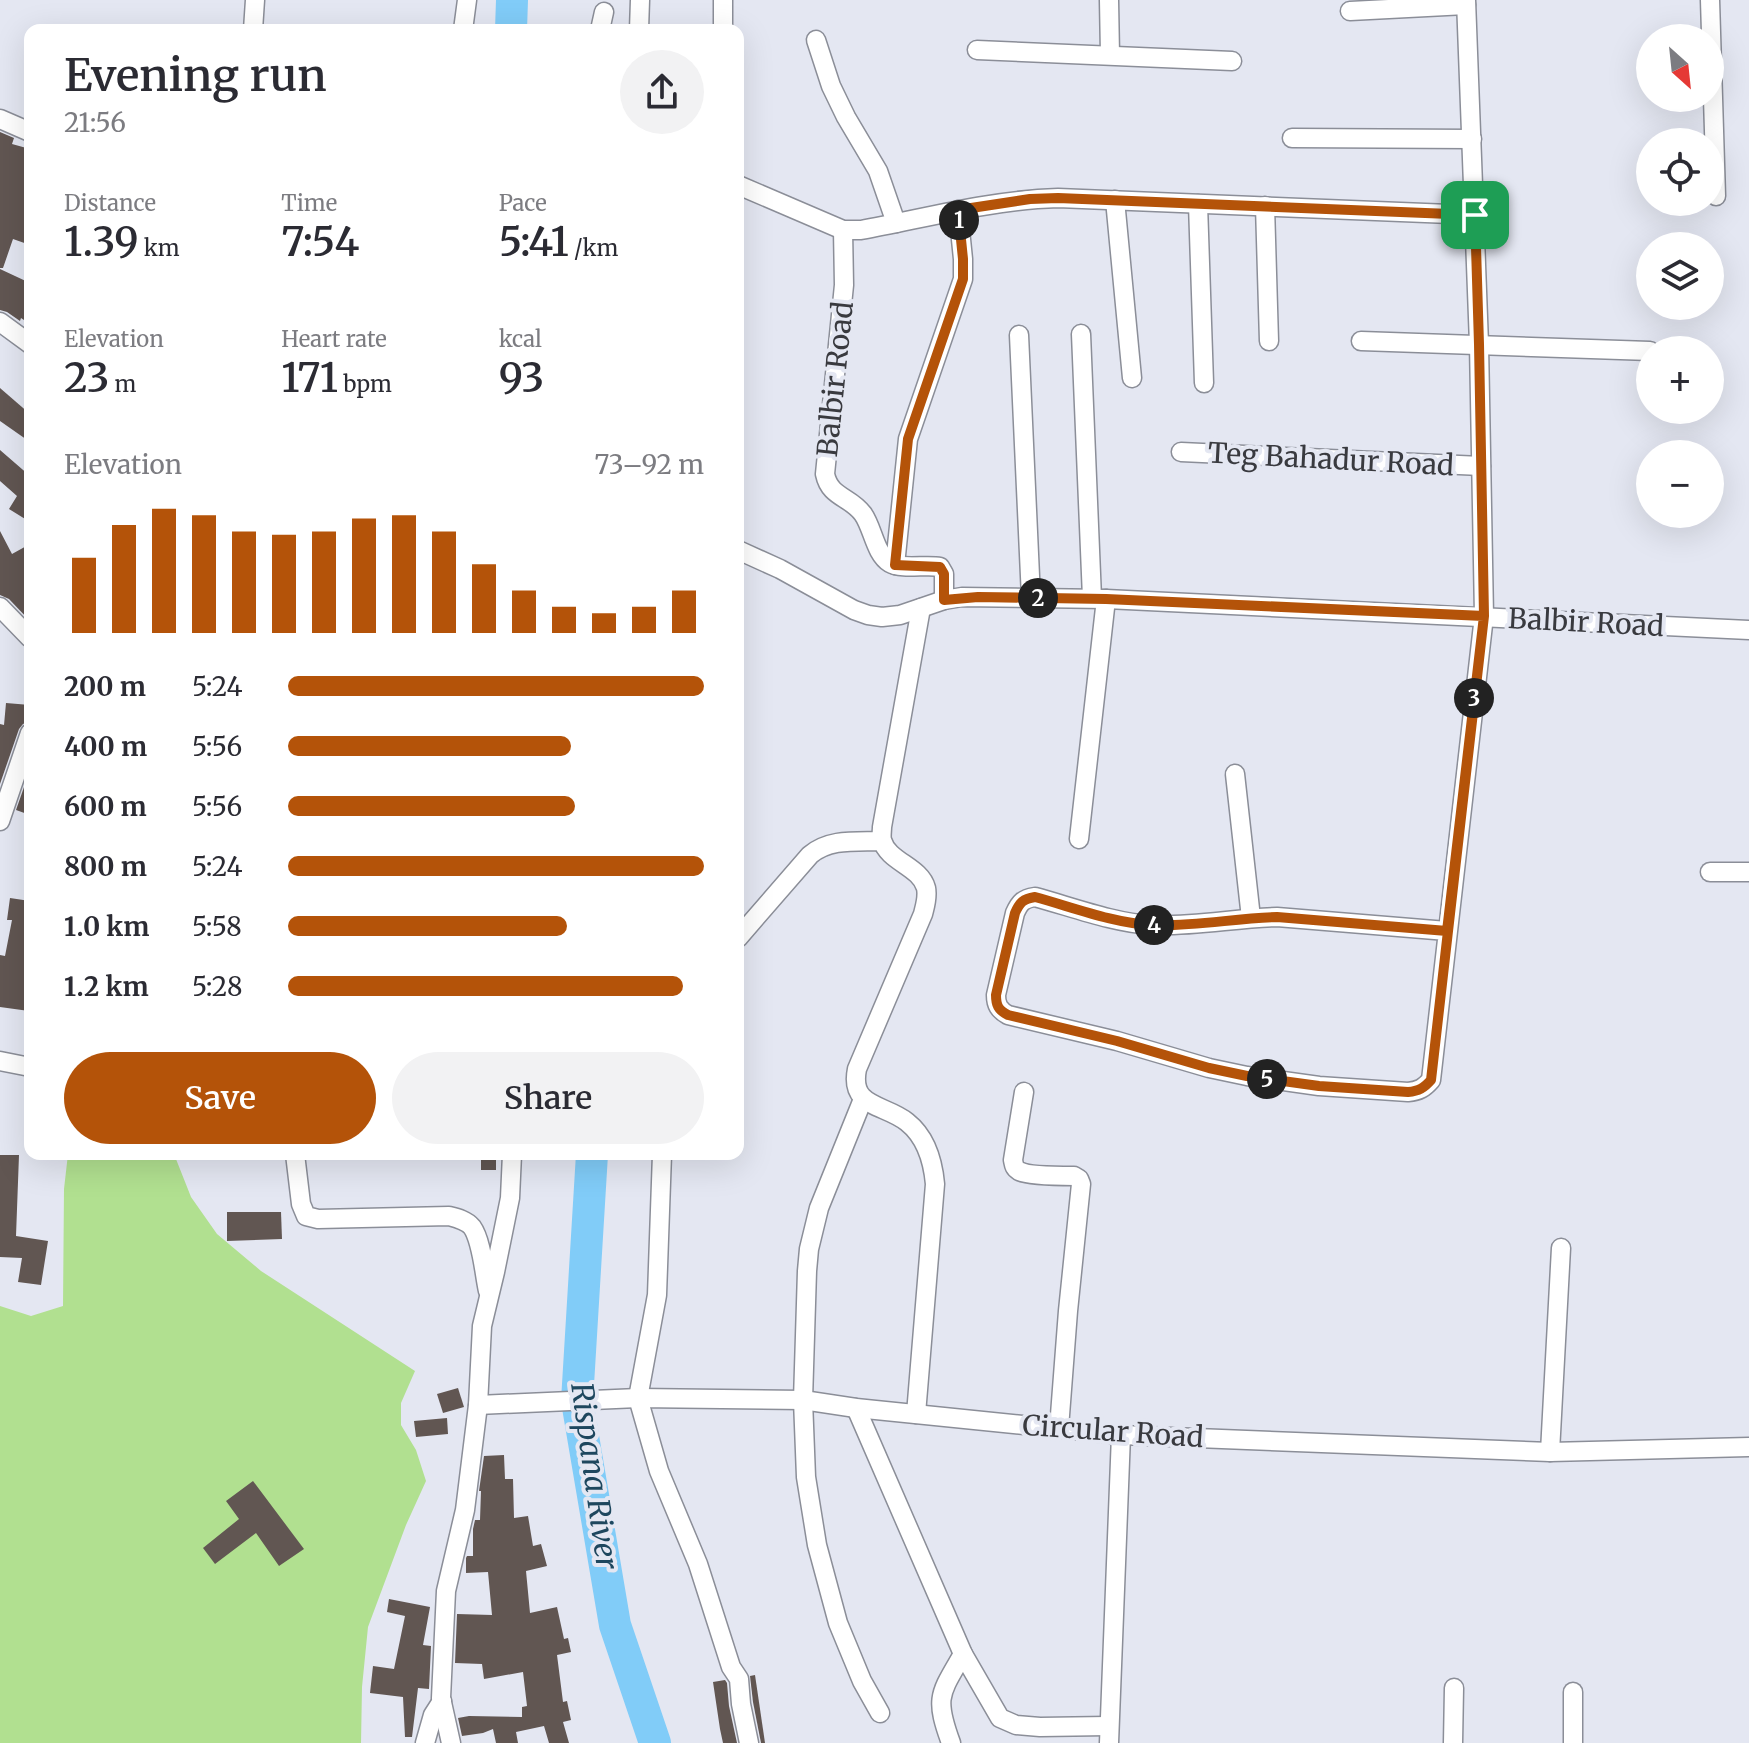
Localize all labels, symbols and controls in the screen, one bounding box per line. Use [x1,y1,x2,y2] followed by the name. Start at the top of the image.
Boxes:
[1636,24,1724,112] north arrow
[1636,24,1724,528] map controls
[64,48,327,103] text: Evening run
[620,50,704,134] button: share
[64,106,126,139] text: 21:56
[1636,128,1724,216] button: locate
[1441,181,1509,249] pin
[64,189,156,217] text: Distance
[281,189,337,217] text: Time
[499,189,547,217] text: Pace
[1453,193,1497,237] icon: arrive
[939,200,979,240] pin: 1
[954,206,964,234] text: 1
[64,217,139,267] text: 1.39
[281,217,359,267] text: 7:54
[499,217,569,267] text: 5:41
[1636,232,1724,320] button: layers
[139,234,180,262] text: km
[569,234,618,262] text: /km
[809,299,861,458] street label: Balbir Road
[64,325,164,353] text: Elevation
[281,325,387,353] text: Heart rate
[499,325,542,353] text: kcal
[1636,336,1724,424] button: +
[64,353,109,403] text: 23
[281,353,338,403] text: 171
[499,353,544,403] text: 93
[109,370,136,398] text: m
[338,370,392,398] text: bpm
[1207,435,1455,483] street label: Teg Bahadur Road
[1636,440,1724,528] button: −
[64,448,182,481] text: Elevation
[594,448,704,481] text: 73–92 m
[1018,578,1058,618] pin: 2
[1032,584,1044,612] text: 2
[1507,600,1665,644] street label: Balbir Road
[64,670,146,703] text: 200 m
[192,670,243,703] text: 5:24
[1454,678,1494,718] pin: 3
[1468,684,1480,712] text: 3
[64,730,147,763] text: 400 m
[192,730,242,763] text: 5:56
[64,790,147,823] text: 600 m
[192,790,242,823] text: 5:56
[64,850,147,883] text: 800 m
[192,850,243,883] text: 5:24
[1134,905,1174,945] pin: 4
[64,910,149,943] text: 1.0 km
[192,910,242,943] text: 5:58
[1147,911,1161,939] text: 4
[64,970,149,1003] text: 1.2 km
[192,970,242,1003] text: 5:28
[64,1052,376,1144] button: Save
[392,1052,704,1144] button: Share
[1247,1059,1287,1099] pin: 5
[1261,1065,1273,1093] text: 5
[563,1380,627,1572] water label: Rispana River
[1021,1407,1205,1455] street label: Circular Road

